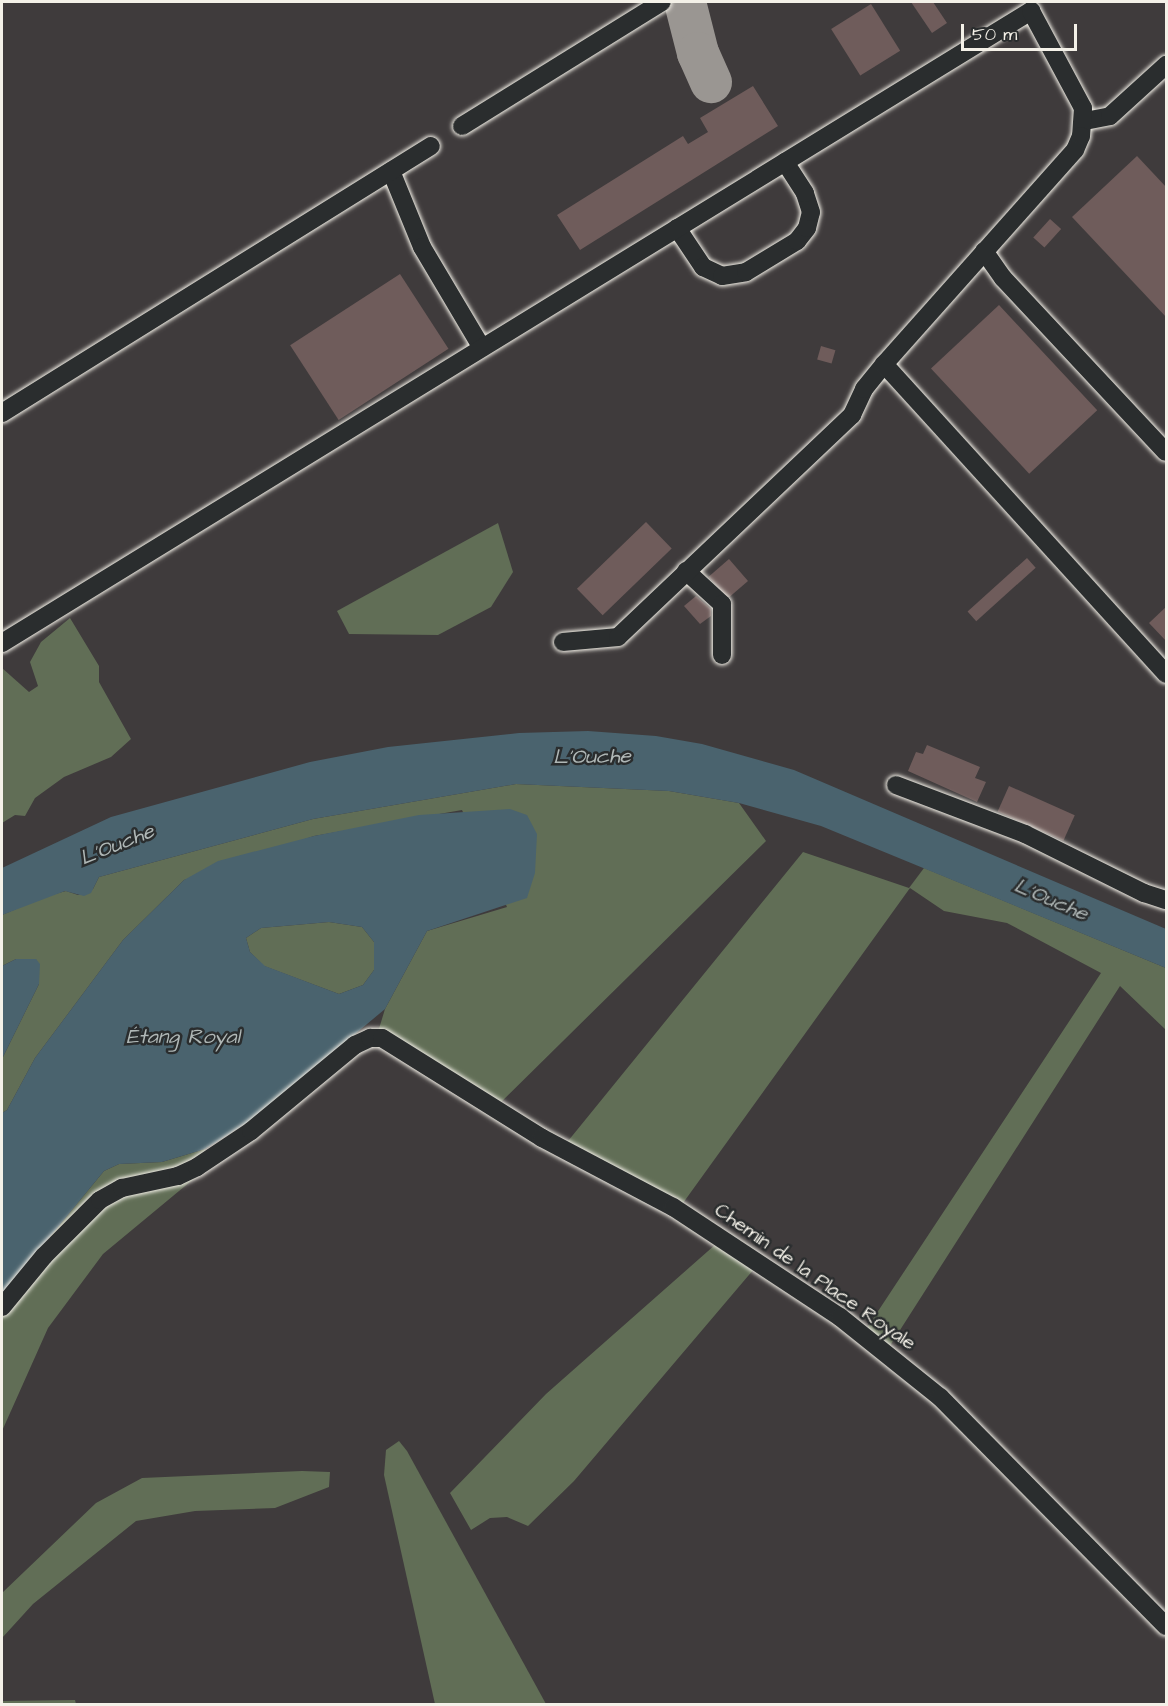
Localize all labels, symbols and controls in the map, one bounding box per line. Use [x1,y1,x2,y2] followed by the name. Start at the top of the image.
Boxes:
[964,12,1080,50] scale bar
[972,22,1017,47] text: 50 m
[553,744,631,770] water label: L'Ouche
[76,819,158,871] water label: L'Ouche
[1010,873,1092,927] water label: L'Ouche
[126,1024,240,1050] water label: Étang Royal
[710,1198,920,1356] street label: Chemin de la Place Royale

